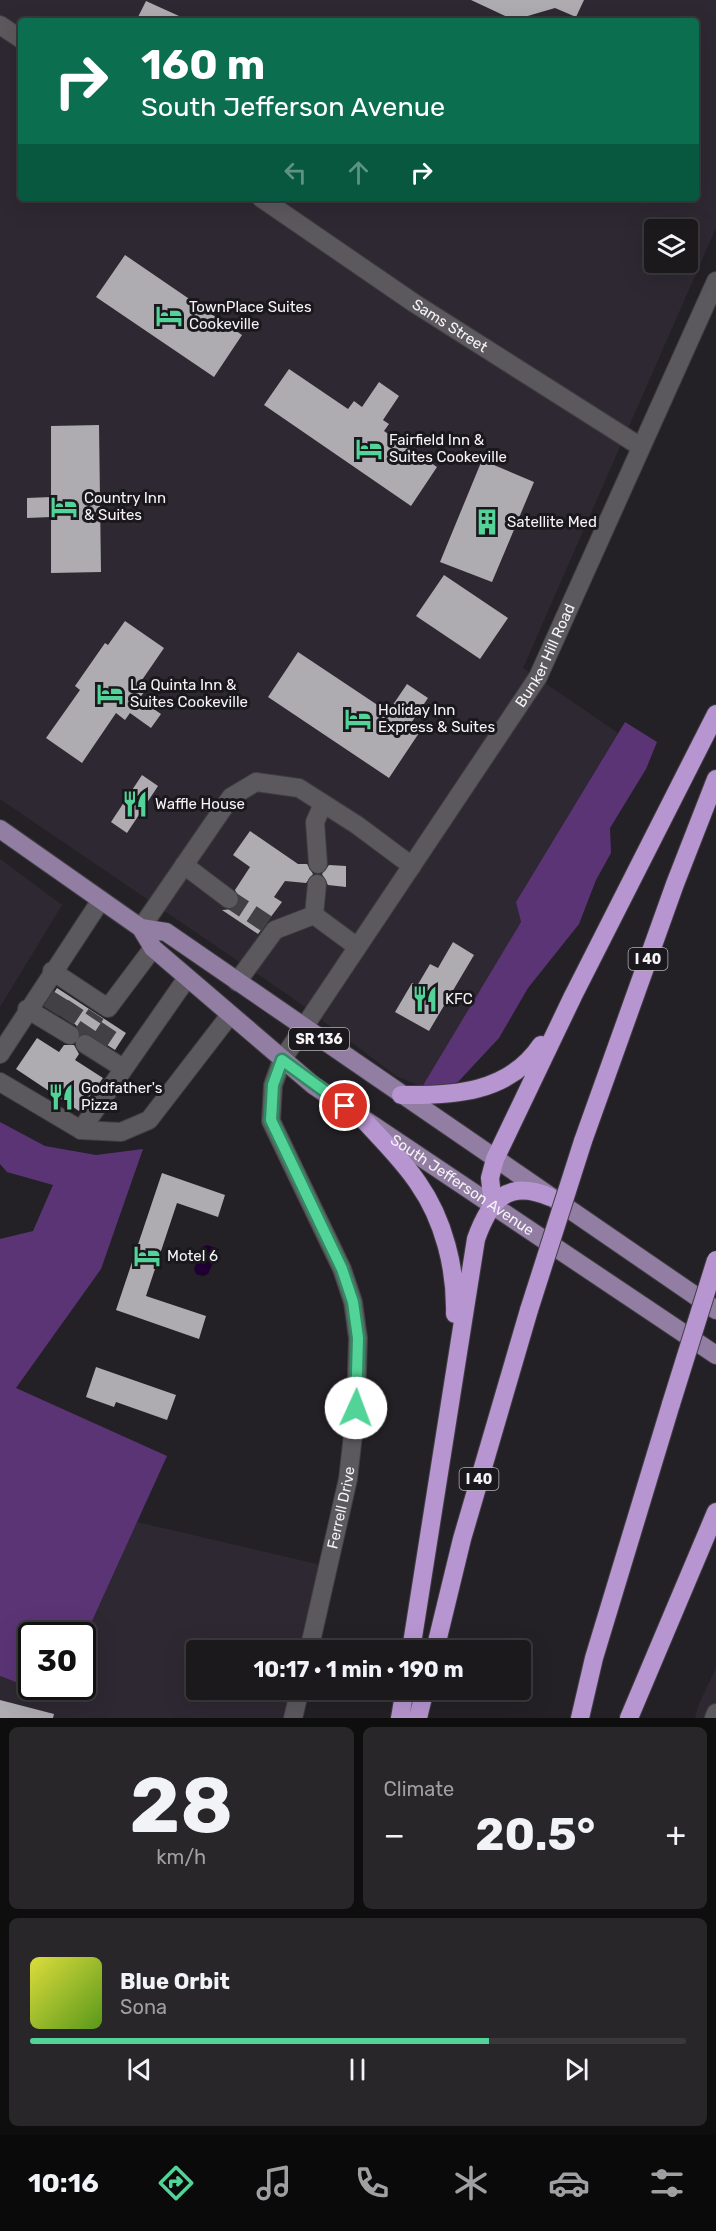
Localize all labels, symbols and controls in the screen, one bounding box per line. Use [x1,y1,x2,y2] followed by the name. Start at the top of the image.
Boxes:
[141,40,265,90] text: 160 m
[42,42,120,120] icon: right
[141,91,445,123] text: South Jefferson Avenue
[279,156,312,189] icon: left
[342,156,375,189] icon: ahead
[405,156,438,189] icon: right
[644,219,698,273] map controls
[644,219,698,273] button: layers
[409,295,491,356] street label: Sams Street
[189,298,312,333] place label: TownPlace Suites Cookeville
[154,301,184,331] hotel icon: TownPlace Suites Cookeville
[389,431,507,466] place label: Fairfield Inn & Suites Cookeville
[354,434,384,464] hotel icon: Fairfield Inn & Suites Cookeville
[84,489,166,524] place label: Country Inn & Suites
[49,492,79,522] hotel icon: Country Inn & Suites
[472,507,502,537] building icon: Satellite Med
[507,513,597,531] place label: Satellite Med
[511,601,579,711] street label: Bunker Hill Road
[130,676,248,711] place label: La Quinta Inn & Suites Cookeville
[95,679,125,709] hotel icon: La Quinta Inn & Suites Cookeville
[378,701,495,736] place label: Holiday Inn Express & Suites
[343,704,373,734] hotel icon: Holiday Inn Express & Suites
[120,789,150,819] restaurant icon: Waffle House
[155,795,245,813] place label: Waffle House
[628,948,668,970] road number: I 40
[410,984,440,1014] restaurant icon: KFC
[445,990,473,1008] place label: KFC
[289,1028,349,1050] road number: SR 136
[81,1079,163,1114] place label: Godfather's Pizza
[319,1080,370,1131] pin
[46,1082,76,1112] restaurant icon: Godfather's Pizza
[328,1089,361,1122] icon: arrive
[387,1131,538,1240] street label: South Jefferson Avenue
[132,1241,162,1271] hotel icon: Motel 6
[167,1247,218,1265] place label: Motel 6
[324,1376,388,1440] position arrow
[323,1466,358,1551] street label: Ferrell Drive
[460,1468,498,1490] road number: I 40
[18,1622,96,1700] speed limit sign: 30
[253,1656,464,1683] text: 10:17 · 1 min · 190 m
[129,1759,233,1852] text: 28
[384,1777,454,1801] text: Climate
[475,1808,595,1861] text: 20.5°
[384,1815,405,1854] text: −
[665,1815,686,1854] text: +
[156,1845,206,1869] text: km/h
[120,1968,230,1995] text: Blue Orbit
[120,1995,167,2019] text: Sona
[123,2053,156,2086] icon: previous
[341,2053,374,2086] icon: pause
[560,2053,593,2086] icon: next
[155,2162,197,2204] icon: directions
[253,2162,295,2204] icon: music
[351,2162,393,2204] icon: phone
[450,2162,492,2204] icon: climate
[548,2162,590,2204] icon: car
[646,2162,688,2204] icon: filters
[28,2167,99,2199] text: 10:16

